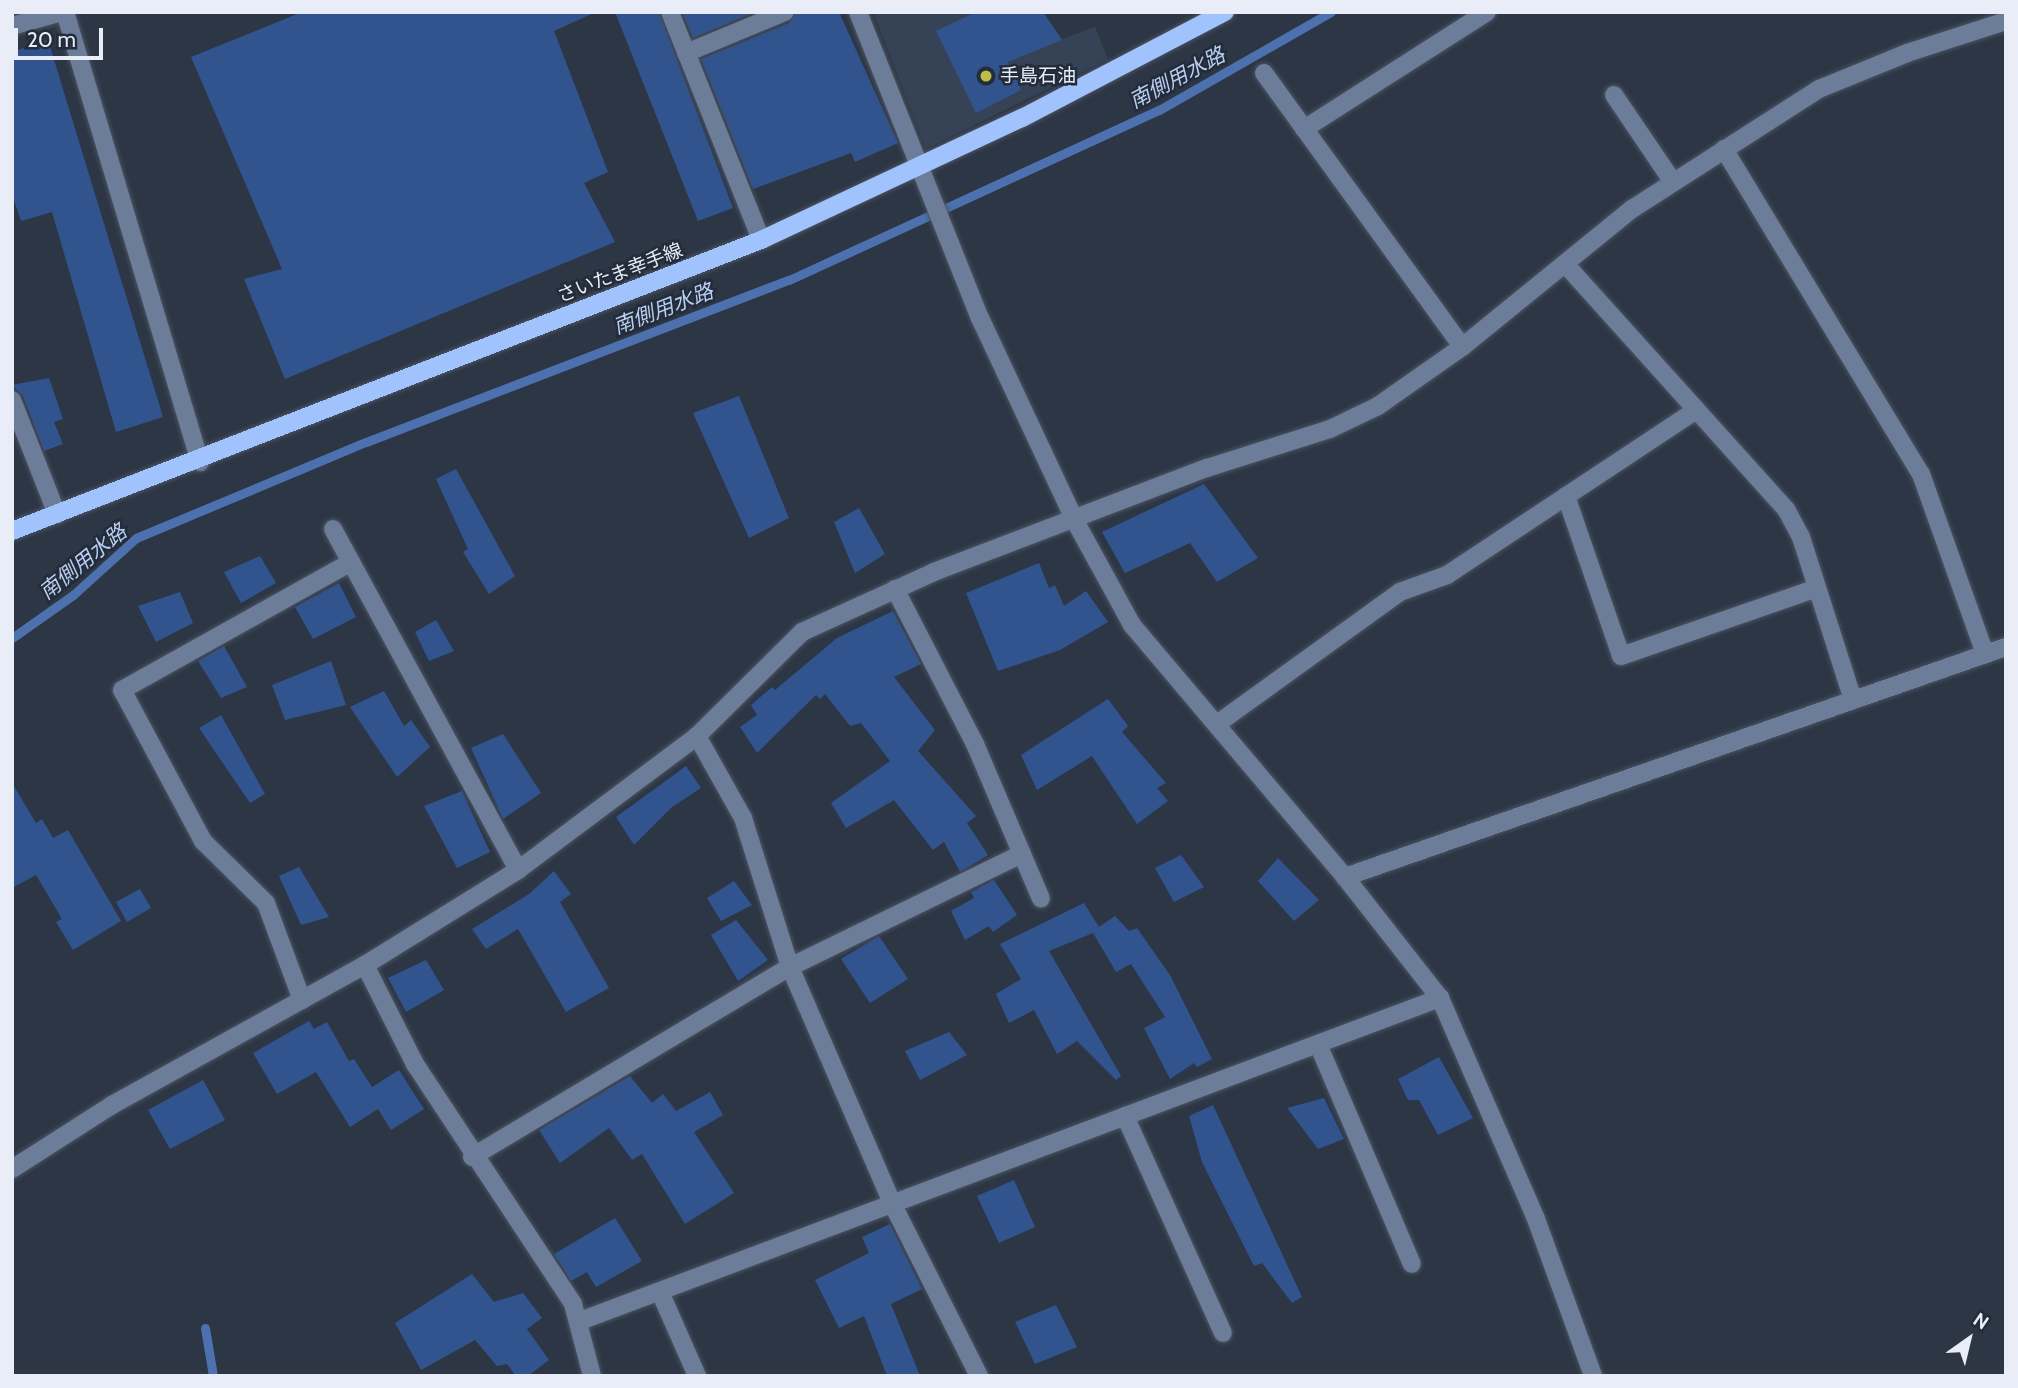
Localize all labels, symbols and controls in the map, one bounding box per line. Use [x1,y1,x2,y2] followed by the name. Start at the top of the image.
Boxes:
[18,14,107,58] scale bar
[27,27,76,52] text: 20 m
[1125,42,1229,114] water label: 南側用水路
[1000,65,1076,87] place label: 手島石油
[978,68,994,84] marker: 手島石油
[554,239,686,307] street label: さいたま幸手線
[609,278,717,340] water label: 南側用水路
[34,519,132,605] water label: 南側用水路
[1934,1304,2004,1374] north arrow
[1969,1308,1993,1334] text: N

